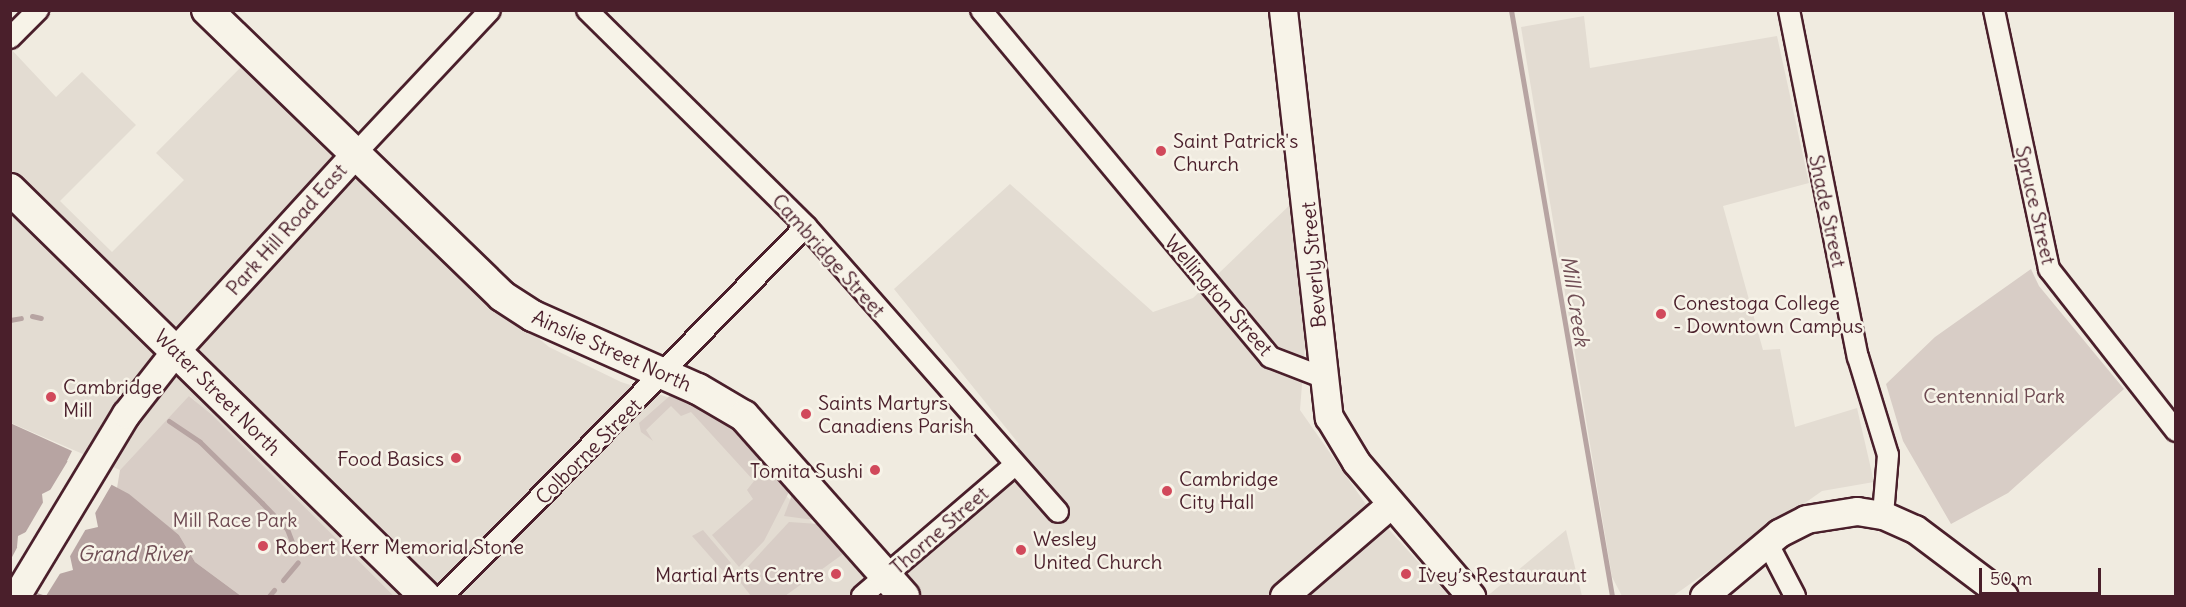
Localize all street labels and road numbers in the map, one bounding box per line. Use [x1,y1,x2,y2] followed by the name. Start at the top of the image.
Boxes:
[2011,143,2061,267] street label: Spruce Street
[1804,152,1852,270] street label: Shade Street
[221,158,351,300] street label: Park Hill Road East
[767,188,891,322] street label: Cambridge Street
[1296,201,1330,329] street label: Beverly Street
[1160,230,1278,360] street label: Wellington Street
[529,304,695,396] street label: Ainslie Street North
[150,324,286,460] street label: Water Street North
[530,393,646,509] street label: Colborne Street
[885,481,993,579] street label: Thorne Street

